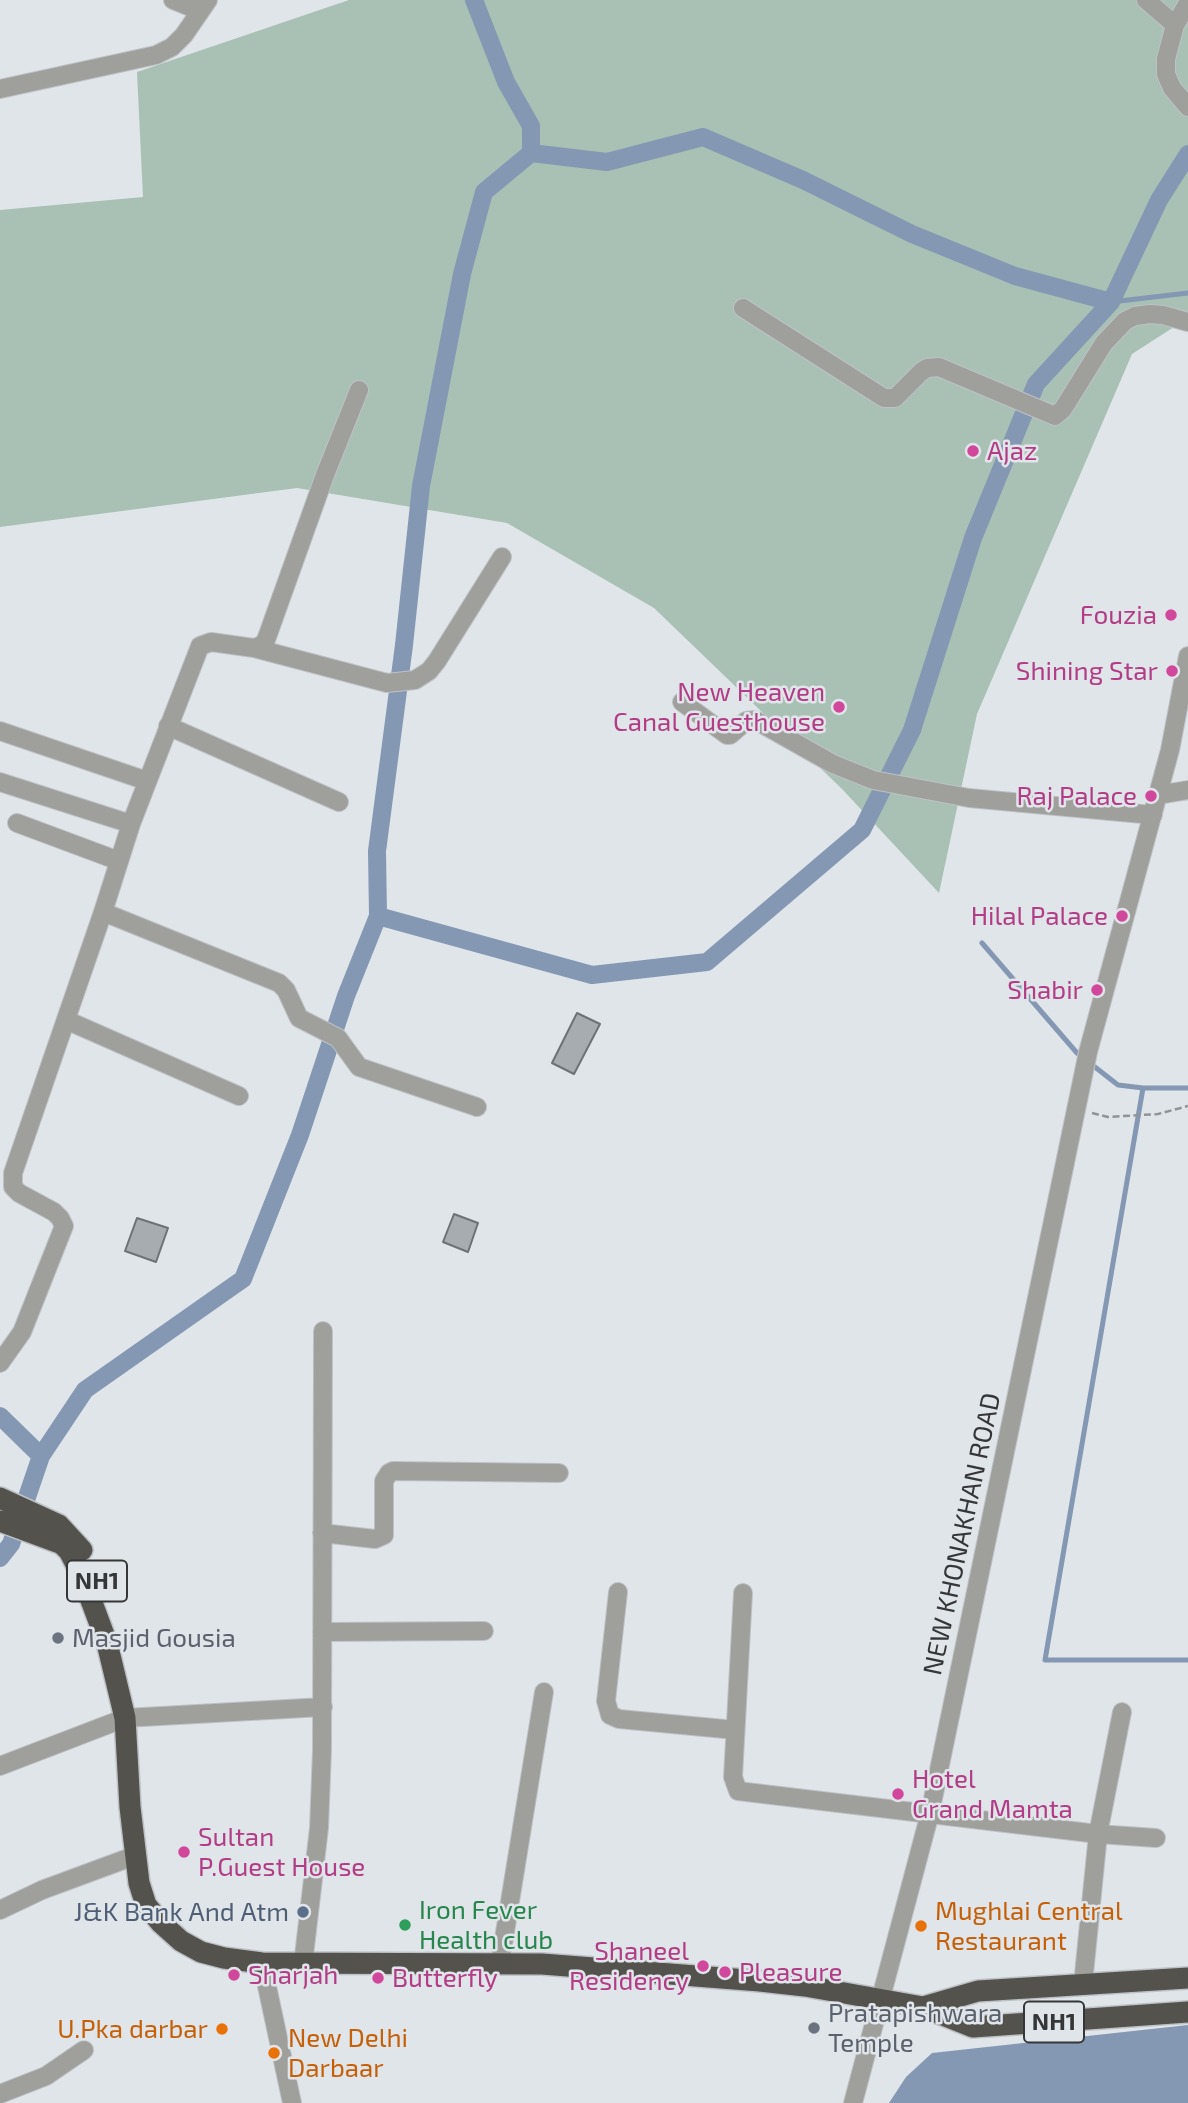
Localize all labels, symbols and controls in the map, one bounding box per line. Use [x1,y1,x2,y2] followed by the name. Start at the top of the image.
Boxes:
[987,435,1037,467] place label: Ajaz
[965,443,981,459] marker: Ajaz
[1080,599,1157,631] place label: Fouzia
[1163,607,1179,623] marker: Fouzia
[1016,655,1158,687] place label: Shining Star
[1164,663,1180,679] marker: Shining Star
[613,676,825,738] place label: New Heaven Canal Guesthouse
[831,699,847,715] marker: New Heaven Canal Guesthouse
[1016,780,1137,812] place label: Raj Palace
[1143,788,1159,804] marker: Raj Palace
[971,900,1108,932] place label: Hilal Palace
[1114,908,1130,924] marker: Hilal Palace
[1007,974,1083,1006] place label: Shabir
[1089,982,1105,998] marker: Shabir
[917,1390,1007,1678] street label: NEW KHONAKHAN ROAD
[67,1560,127,1602] road number: NH1
[72,1622,236,1654] place label: Masjid Gousia
[50,1630,66,1646] marker: Masjid Gousia
[912,1763,1073,1824] place label: Hotel Grand Mamta
[890,1786,906,1802] marker: Hotel Grand Mamta
[198,1821,365,1882] place label: Sultan P.Guest House
[176,1844,192,1860] marker: Sultan P.Guest House
[419,1894,553,1955] place label: Iron Fever Health club
[935,1895,1123,1956] place label: Mughlai Central Restaurant
[74,1896,289,1928] place label: J&K Bank And Atm
[295,1904,311,1920] marker: J&K Bank And Atm
[397,1917,413,1933] marker: Iron Fever Health club
[913,1918,929,1934] marker: Mughlai Central Restaurant
[569,1935,689,1996] place label: Shaneel Residency
[739,1956,842,1988] place label: Pleasure
[695,1958,711,1974] marker: Shaneel Residency
[248,1959,338,1991] place label: Sharjah
[392,1962,498,1994] place label: Butterfly
[717,1964,733,1980] marker: Pleasure
[226,1967,242,1983] marker: Sharjah
[370,1970,386,1986] marker: Butterfly
[828,1997,1002,2058] place label: Pratapishwara Temple
[1024,2001,1084,2042] road number: NH1
[57,2013,208,2045] place label: U.Pka darbar
[806,2020,822,2036] marker: Pratapishwara Temple
[214,2021,230,2037] marker: U.Pka darbar
[288,2022,408,2084] place label: New Delhi Darbaar
[266,2045,282,2061] marker: New Delhi Darbaar

